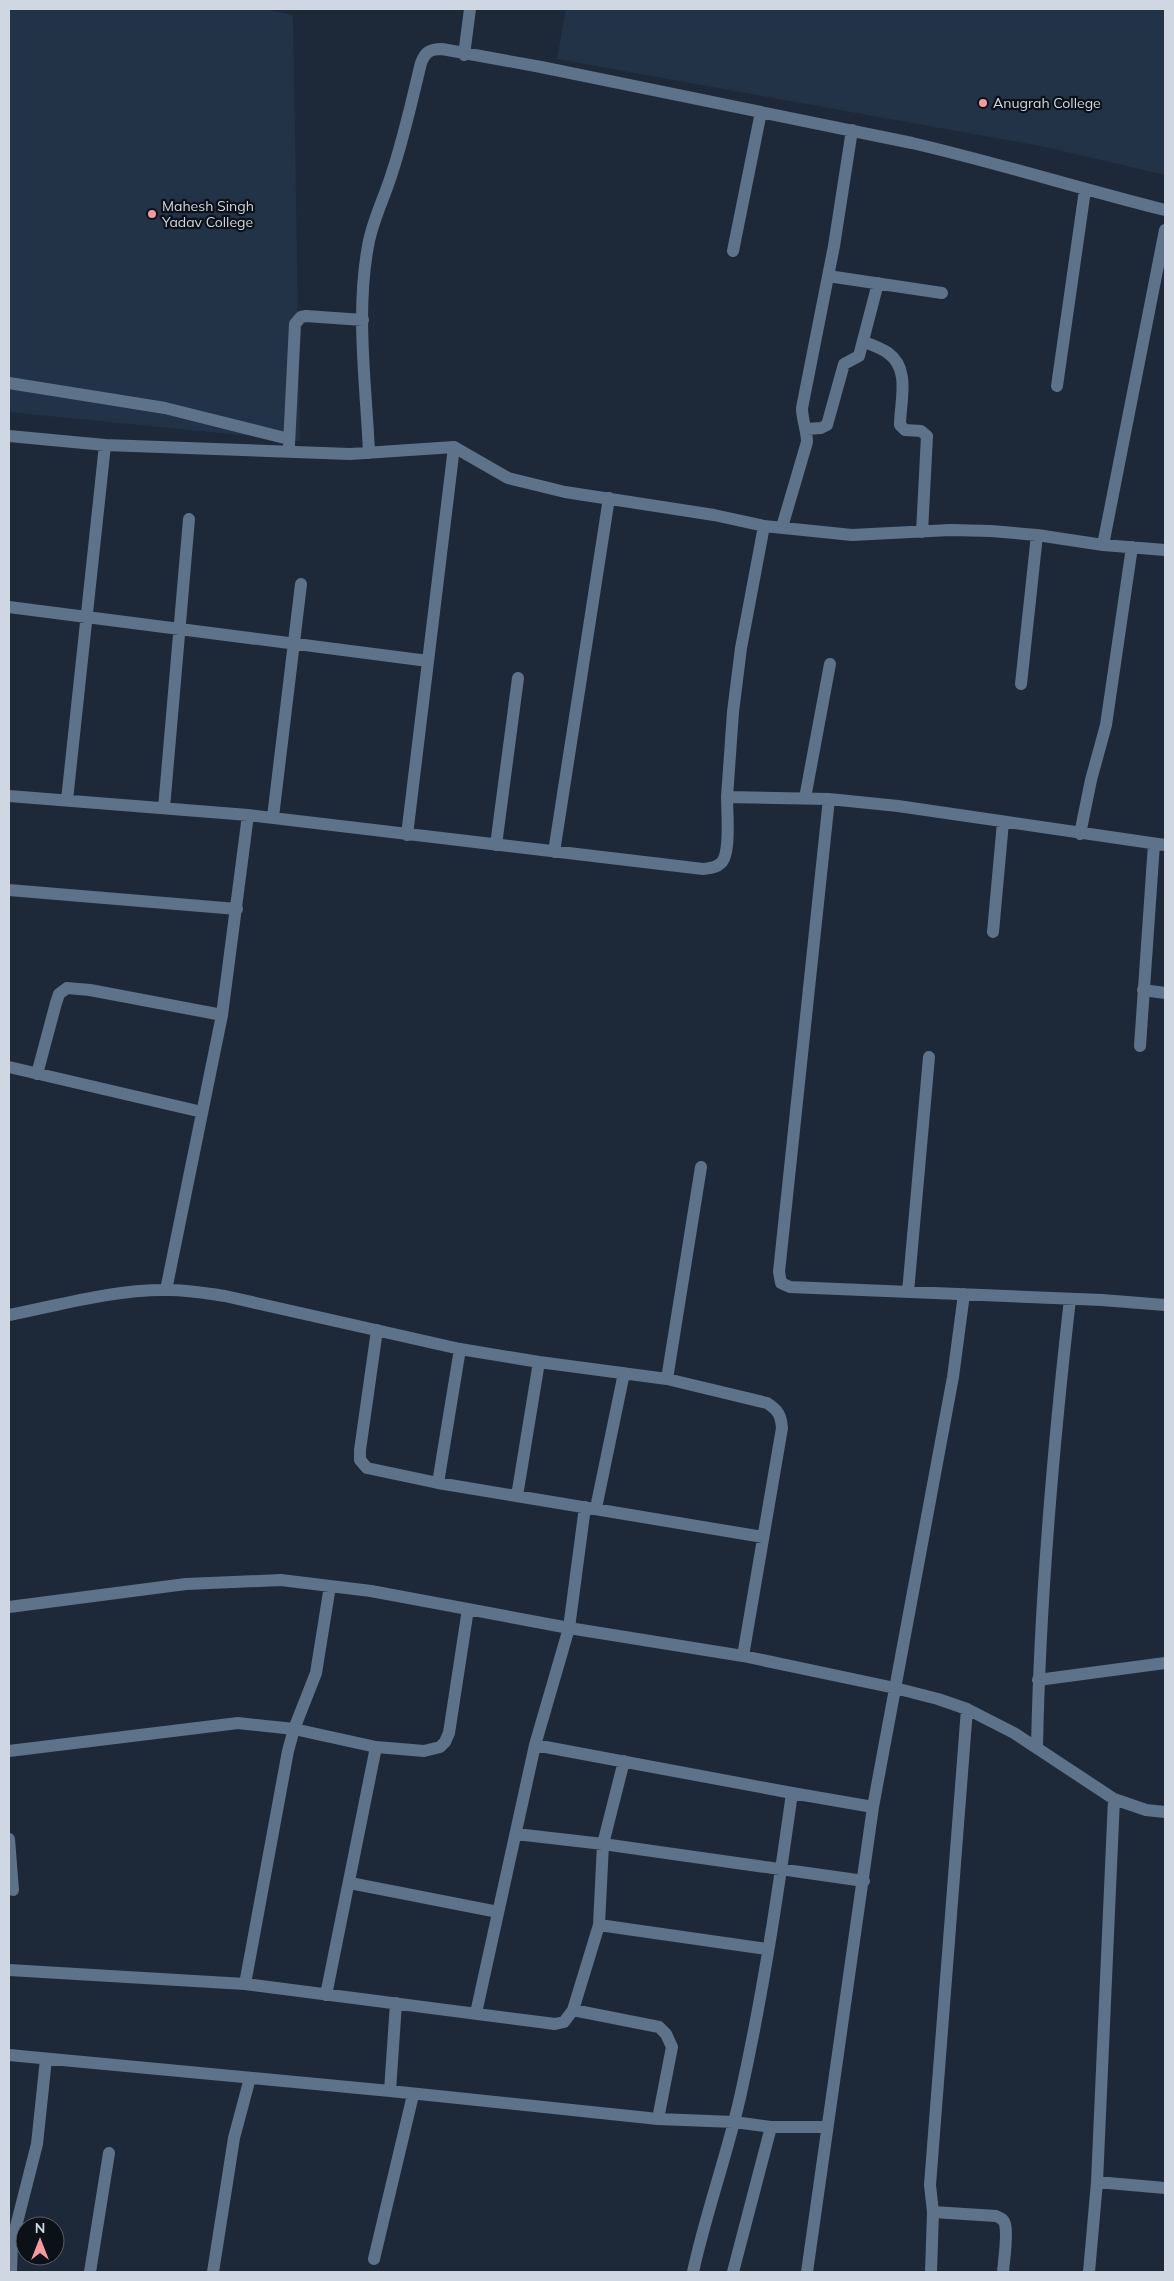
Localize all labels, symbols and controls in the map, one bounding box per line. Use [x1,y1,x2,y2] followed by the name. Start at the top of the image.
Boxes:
[993,94,1101,112] place label: Anugrah College
[977,97,989,109] marker: Anugrah College
[161,197,254,231] place label: Mahesh Singh Yadav College
[146,208,158,220] marker: Mahesh Singh Yadav College
[15,2216,65,2266] north arrow
[35,2219,45,2237] text: N

